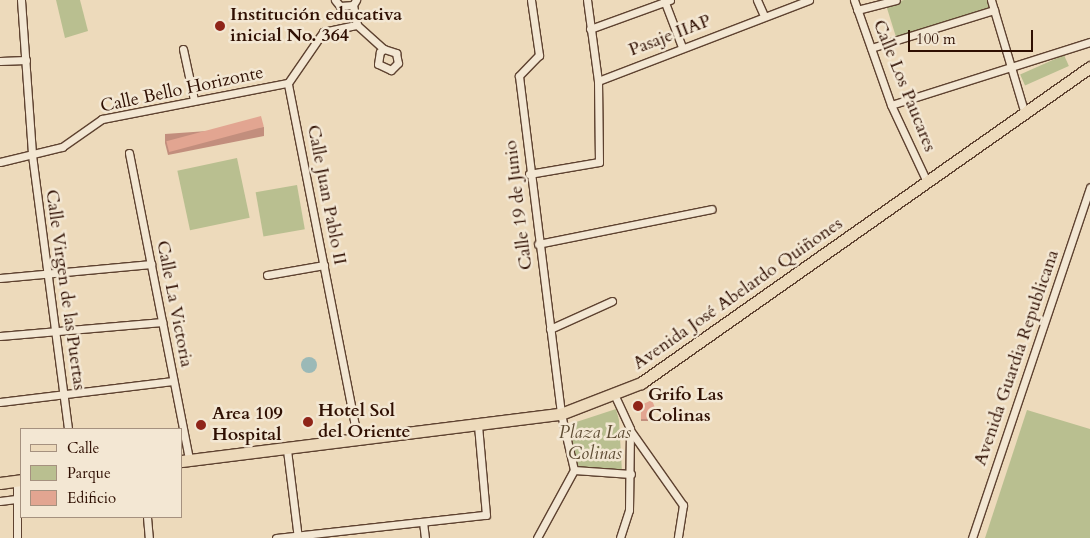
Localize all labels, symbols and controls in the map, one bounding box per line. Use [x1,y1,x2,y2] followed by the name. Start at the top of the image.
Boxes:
[230,5,402,48] place label: Institución educativa inicial No. 364
[626,11,714,61] street label: Pasaje IIAP
[868,17,940,155] street label: Calle Los Paucares
[214,20,226,32] marker: Institución educativa inicial No. 364
[910,20,1035,52] scale bar
[916,29,956,49] text: 100 m
[99,62,265,118] street label: Calle Bello Horizonte
[302,123,350,267] street label: Calle Juan Pablo II
[500,139,538,271] street label: Calle 19 de Junio
[40,188,90,392] street label: Calle Virgen de las Puertas
[629,213,847,375] street label: Avenida José Abelardo Quiñones
[151,239,197,369] street label: Calle La Victoria
[970,247,1064,469] street label: Avenida Guardia Republicana
[648,385,723,428] place label: Grifo Las Colinas
[632,400,644,412] marker: Grifo Las Colinas
[318,401,410,444] place label: Hotel Sol del Oriente
[212,404,283,446] place label: Area 109 Hospital
[302,416,314,428] marker: Hotel Sol del Oriente
[194,418,208,432] marker: Area 109 Hospital
[559,423,631,466] park label: Plaza Las Colinas
[20,428,182,518] legend
[67,438,99,458] text: Calle
[67,463,111,483] text: Parque
[67,488,116,508] text: Edificio

